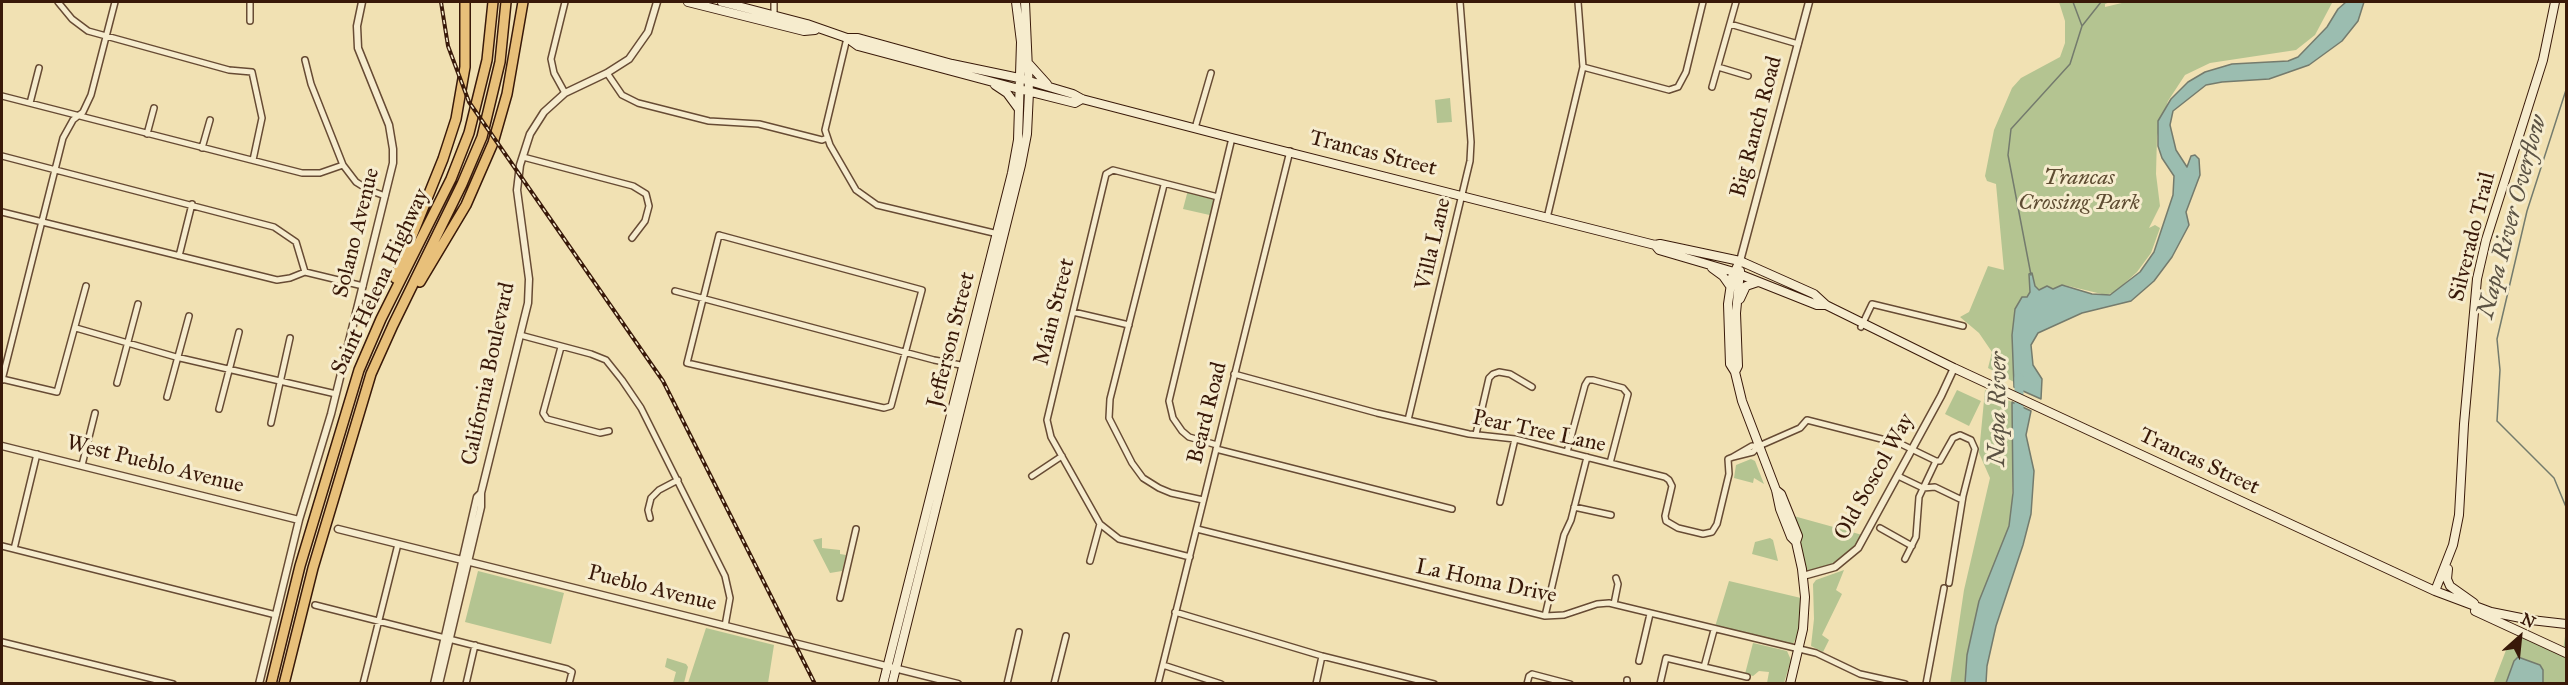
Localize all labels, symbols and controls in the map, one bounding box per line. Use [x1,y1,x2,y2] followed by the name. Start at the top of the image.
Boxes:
[1725,53,1789,201] street label: Big Ranch Road
[2472,112,2554,322] water label: Napa River Overflow
[1307,125,1439,183] street label: Trancas Street
[328,165,386,301] street label: Solano Avenue
[2018,166,2140,218] park label: Trancas Crossing Park
[2444,170,2502,304] street label: Silverado Trail
[326,185,436,379] street label: Saint Helena Highway
[1411,195,1457,293] street label: Villa Lane
[1029,256,1081,368] street label: Main Street
[922,269,982,411] street label: Jefferson Street
[457,280,521,468] street label: California Boulevard
[1984,352,2014,466] water label: Napa River
[1183,359,1233,467] street label: Beard Road
[1470,405,1608,459] street label: Pear Tree Lane
[1829,409,1921,545] street label: Old Soscol Way
[2135,423,2263,501] street label: Trancas Street
[64,430,246,500] street label: West Pueblo Avenue
[1413,554,1559,610] street label: La Homa Drive
[585,560,719,618] street label: Pueblo Avenue
[2490,607,2550,667] north arrow
[2518,609,2539,632] text: N

